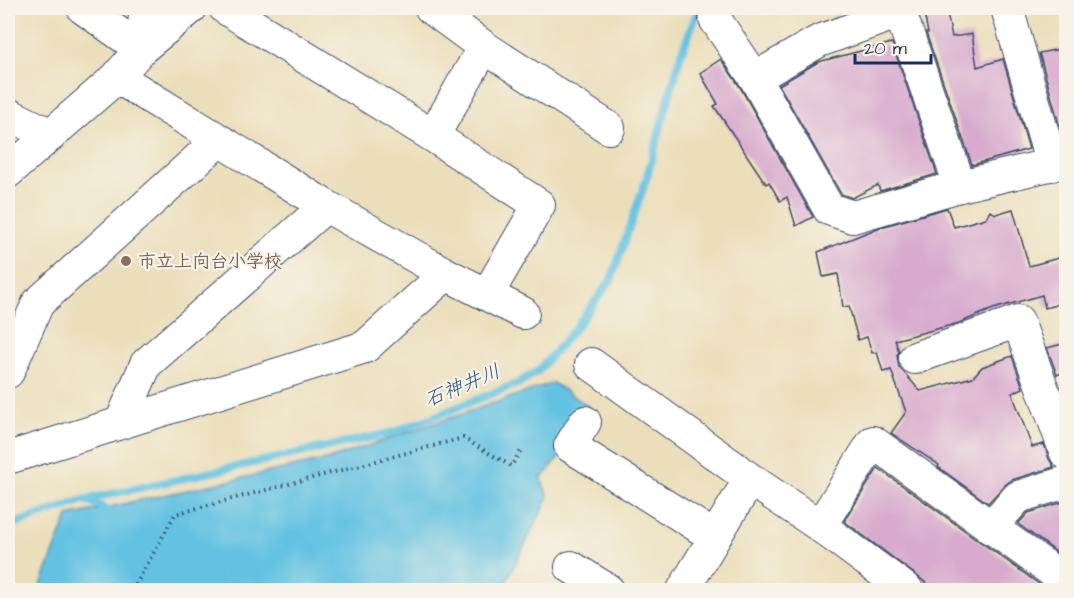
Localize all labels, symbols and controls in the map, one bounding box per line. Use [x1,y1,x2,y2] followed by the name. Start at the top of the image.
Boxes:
[855,27,932,65] scale bar
[864,36,907,61] text: 20 m
[138,249,282,274] place label: 市立上向台小学校
[119,254,133,268] marker: 市立上向台小学校
[420,357,505,414] water label: 石神井川

